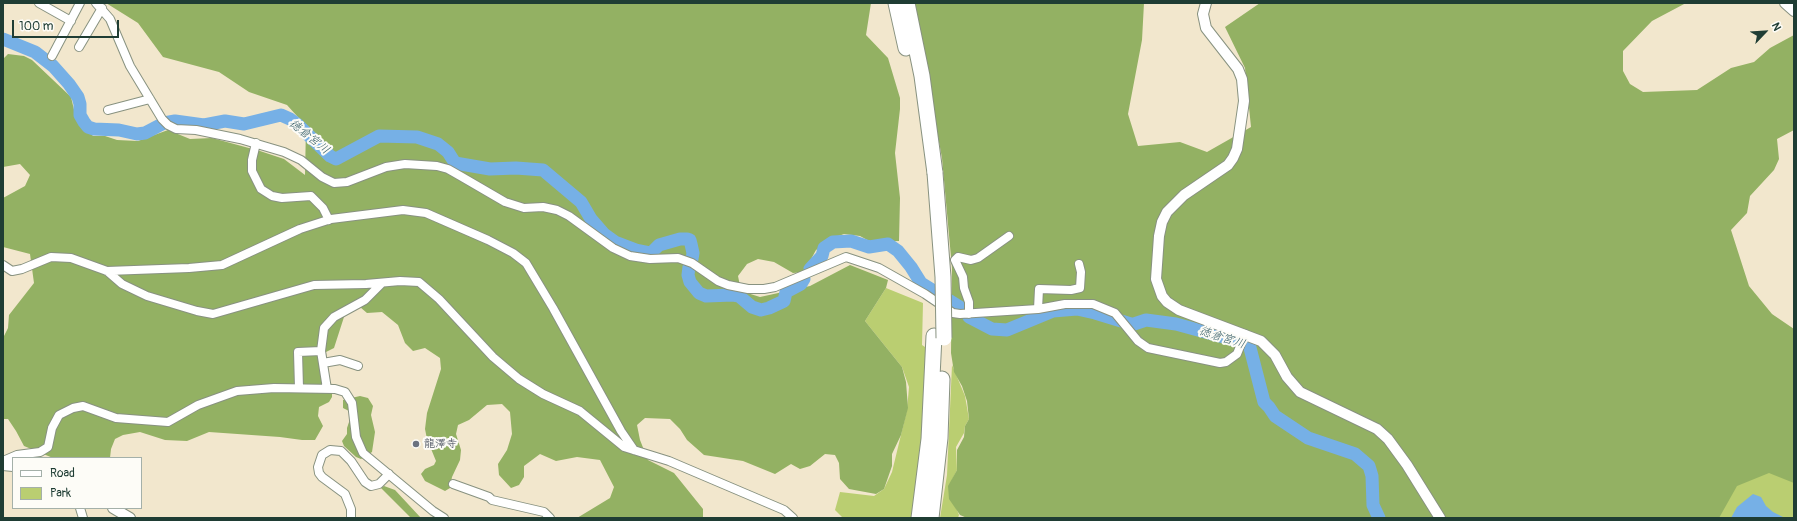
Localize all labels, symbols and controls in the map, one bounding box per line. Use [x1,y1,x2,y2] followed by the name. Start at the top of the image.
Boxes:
[14,12,121,38] scale bar
[1745,12,1785,52] north arrow
[19,19,53,34] text: 100 m
[1769,21,1784,33] text: N
[286,116,332,158] water label: 徳倉宮川
[1197,324,1247,352] water label: 徳倉宮川
[424,437,457,451] place label: 龍澤寺
[411,439,421,449] marker: 龍澤寺
[12,457,142,509] legend
[50,466,75,481] text: Road
[50,486,71,501] text: Park

